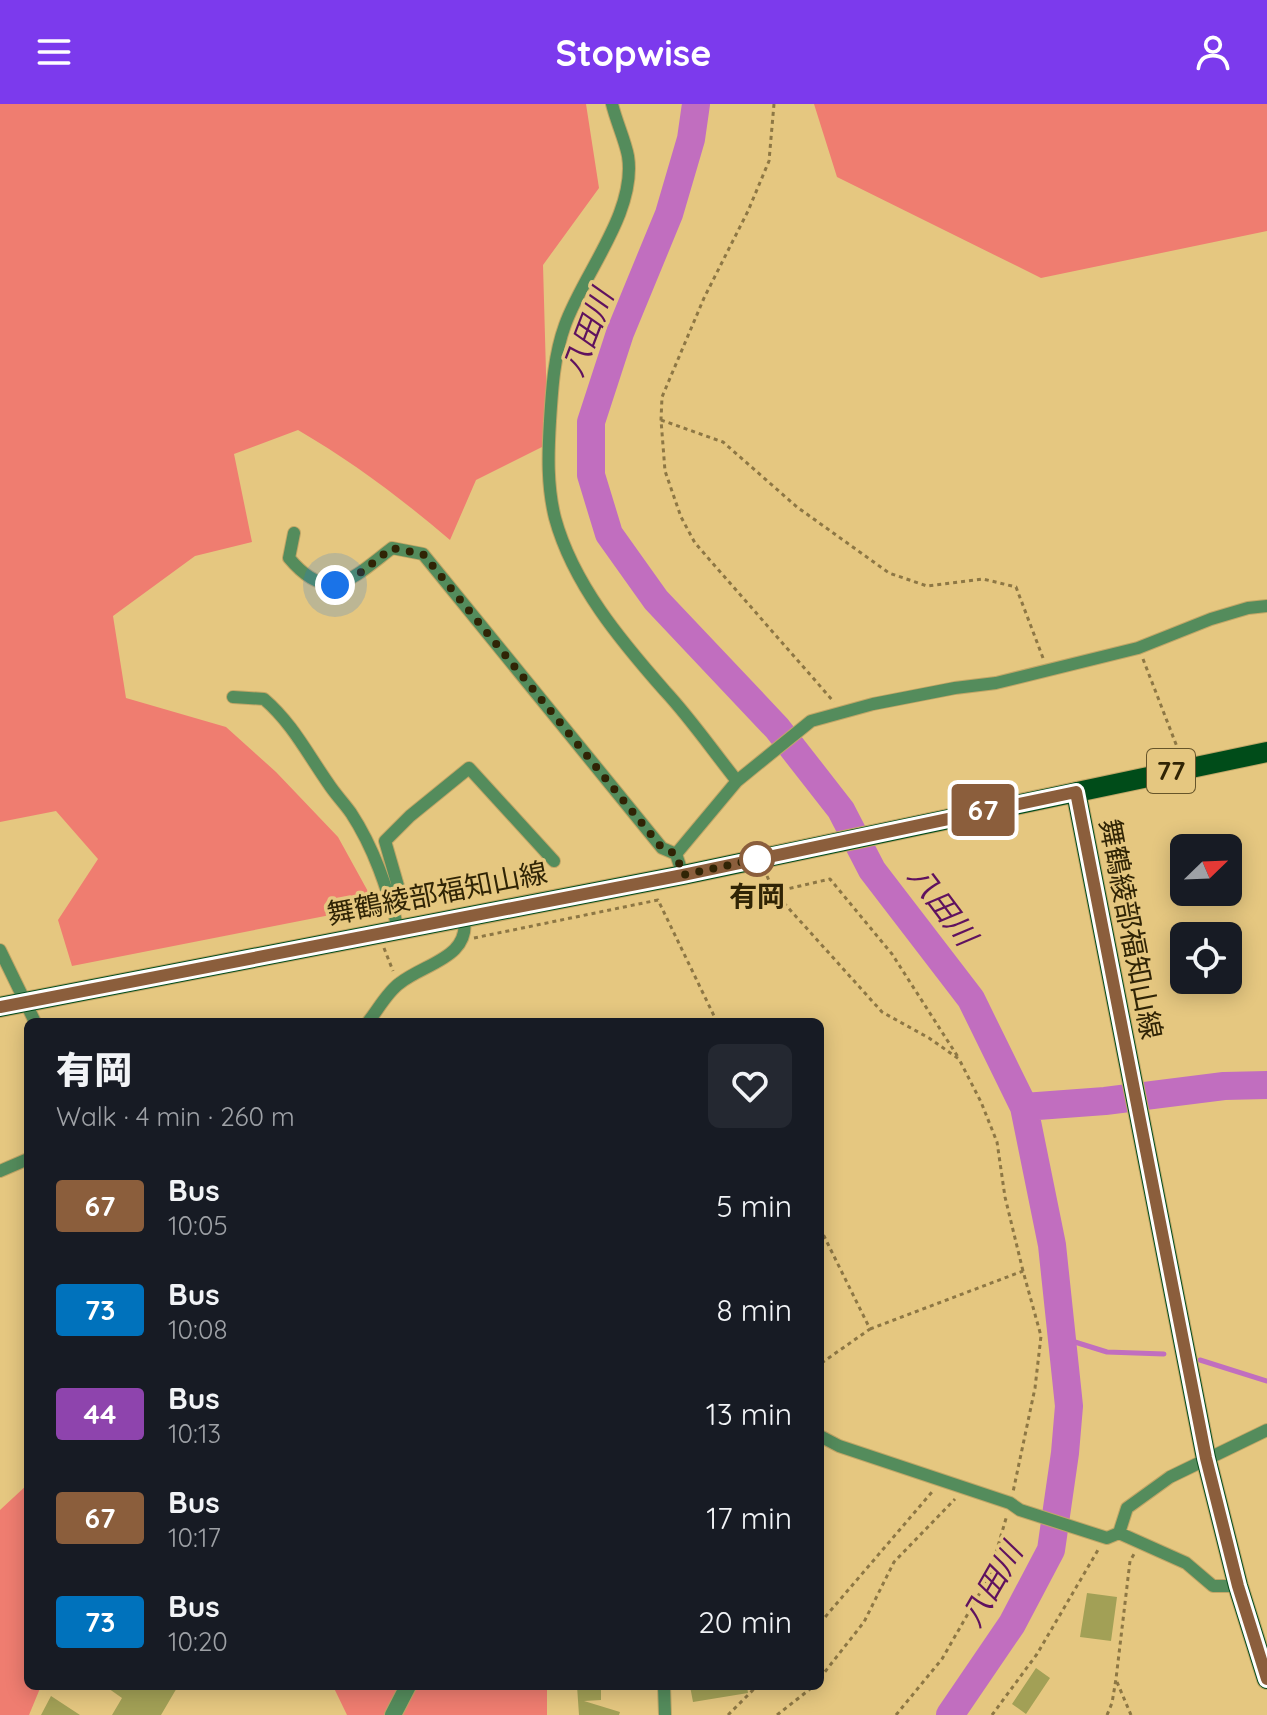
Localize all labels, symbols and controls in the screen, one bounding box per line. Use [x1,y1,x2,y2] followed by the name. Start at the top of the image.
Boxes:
[32,30,76,74] icon: menu
[556,30,711,75] text: Stopwise
[1191,30,1235,74] icon: person
[553,281,622,381] water label: 八田川
[315,565,355,605] your location
[1147,749,1195,793] road number: 77
[947,784,1019,836] line badge: 67
[968,792,998,827] text: 67
[1093,816,1170,1042] street label: 舞鶴綾部福知山線
[1170,834,1242,906] north arrow
[1170,834,1242,994] map controls
[740,842,774,876] marker: 有岡
[324,854,550,931] street label: 舞鶴綾部福知山線
[901,858,987,955] water label: 八田川
[729,878,785,913] place label: 有岡
[1170,922,1242,994] button: locate
[708,1044,792,1128] button: heart
[56,1046,132,1094] text: 有岡
[56,1100,295,1133] text: Walk · 4 min · 260 m
[168,1171,220,1209] text: Bus
[716,1187,792,1225] text: 5 min
[85,1188,115,1223] text: 67
[168,1209,228,1242] text: 10:05
[168,1275,220,1313] text: Bus
[716,1291,792,1329] text: 8 min
[85,1292,115,1327] text: 73
[168,1313,227,1346] text: 10:08
[168,1379,220,1417] text: Bus
[706,1395,792,1433] text: 13 min
[84,1396,116,1431] text: 44
[168,1417,221,1450] text: 10:13
[168,1483,220,1521] text: Bus
[706,1499,792,1537] text: 17 min
[85,1500,115,1535] text: 67
[168,1521,221,1554] text: 10:17
[952,1533,1032,1633] water label: 八田川
[168,1587,220,1625] text: Bus
[698,1603,792,1641] text: 20 min
[85,1604,115,1639] text: 73
[168,1625,228,1658] text: 10:20

